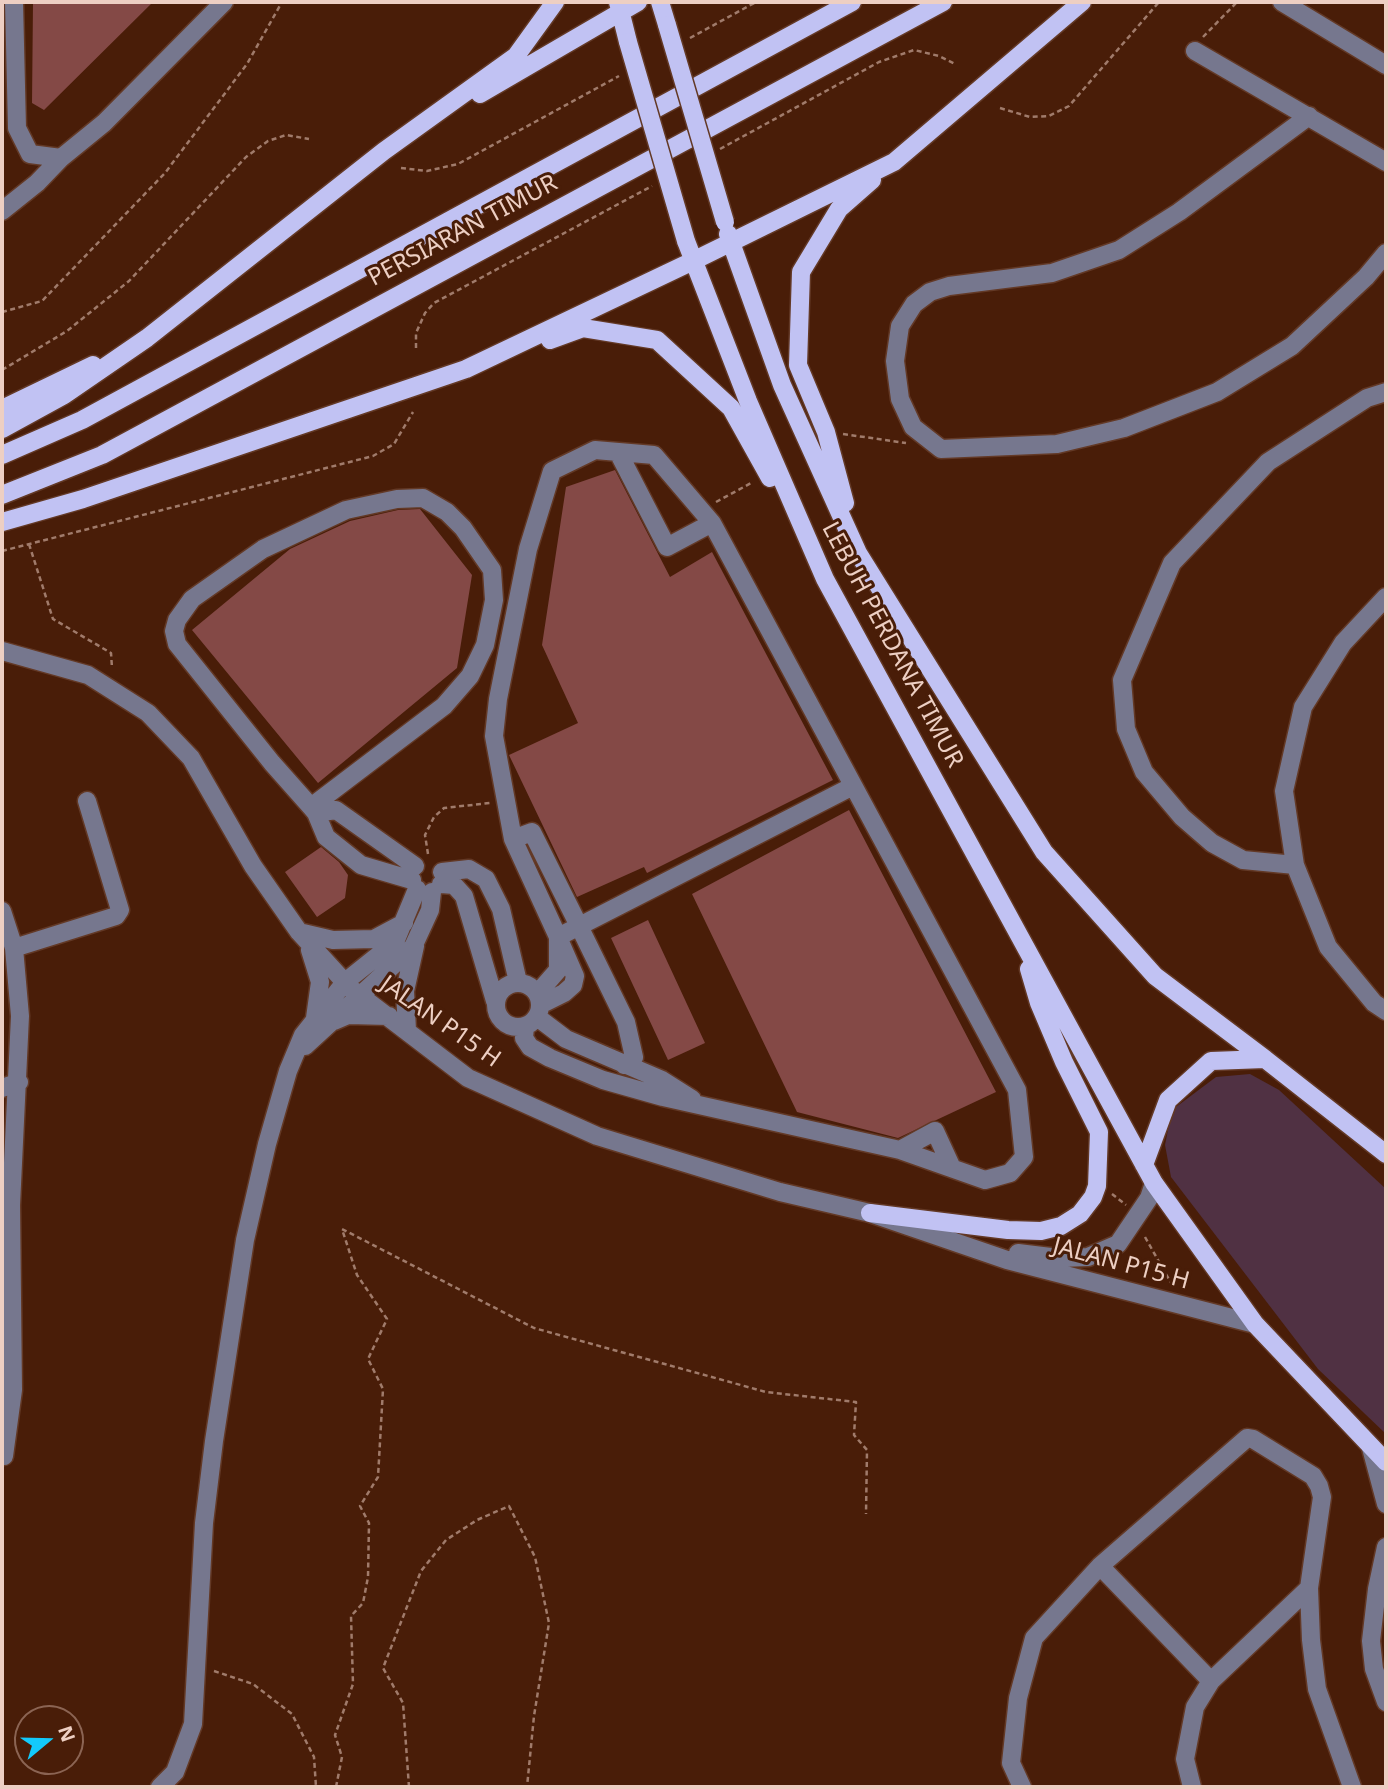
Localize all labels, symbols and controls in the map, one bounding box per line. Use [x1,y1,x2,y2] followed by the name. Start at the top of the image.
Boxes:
[364,169,562,293] street label: PERSIARAN TIMUR
[815,517,969,773] street label: LEBUH PERDANA TIMUR
[374,970,506,1074] street label: JALAN P15 H
[1050,1232,1192,1296] street label: JALAN P15 H
[14,1705,84,1775] north arrow
[52,1722,82,1745] text: N

